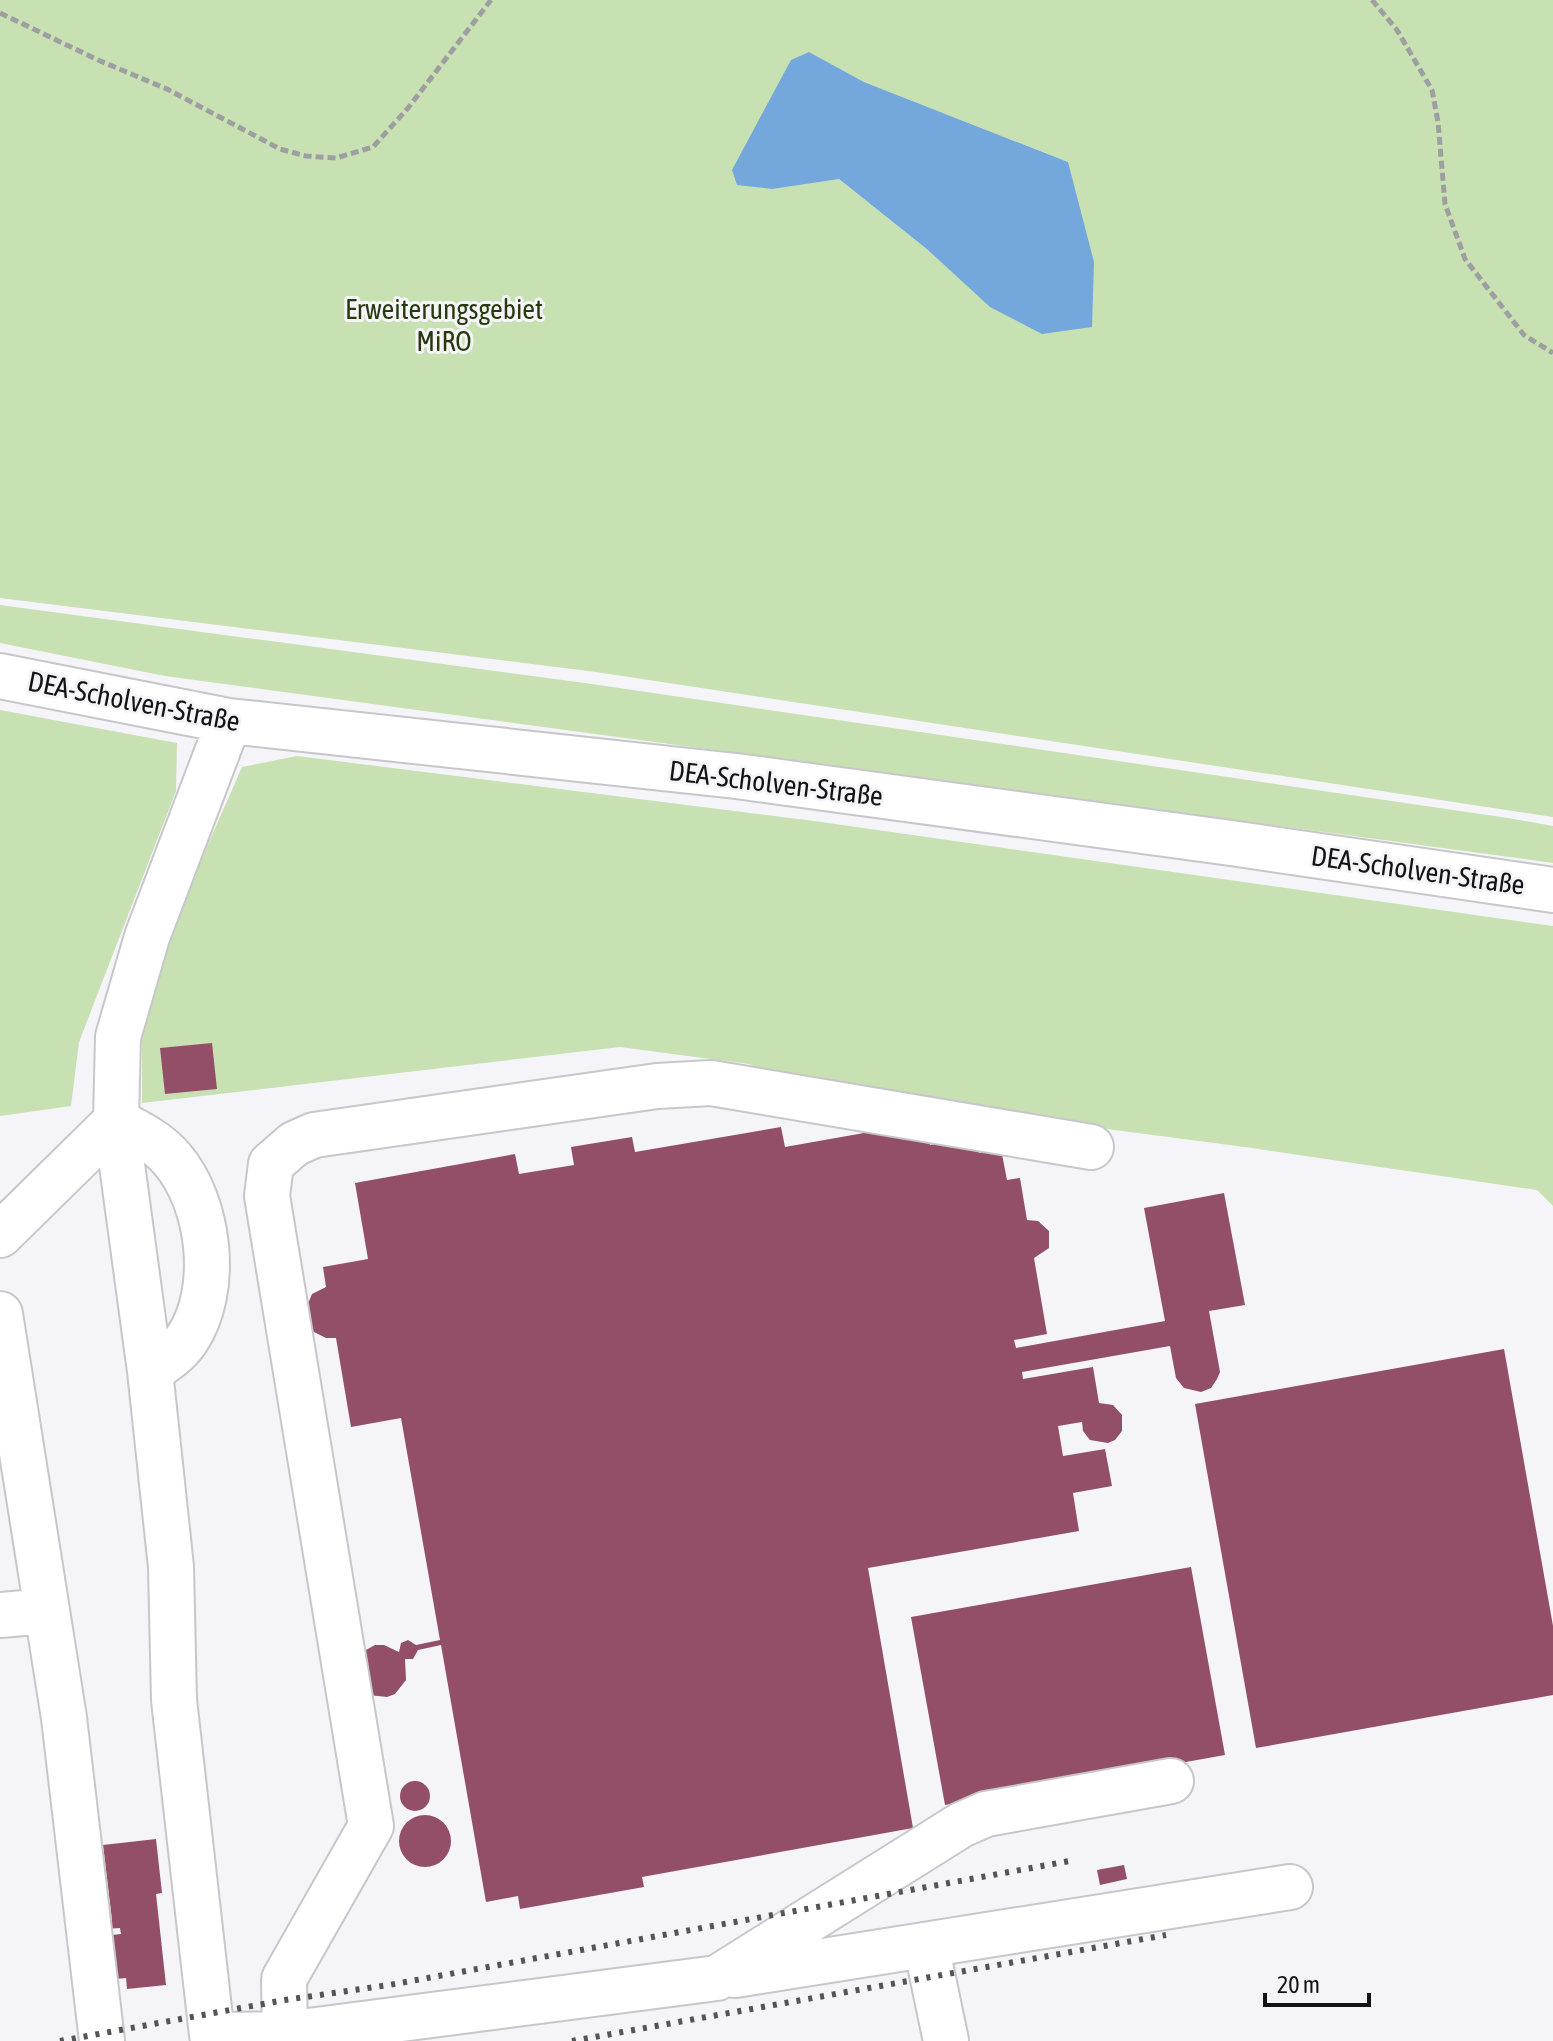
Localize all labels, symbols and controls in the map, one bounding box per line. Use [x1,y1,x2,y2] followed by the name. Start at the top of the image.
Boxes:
[345,293,543,357] park label: Erweiterungsgebiet MiRO
[25,665,243,737] street label: DEA-Scholven-Straße
[667,754,885,812] street label: DEA-Scholven-Straße
[1309,839,1527,901] street label: DEA-Scholven-Straße
[1265,1957,1369,2007] scale bar
[1277,1971,1320,1998] text: 20 m

